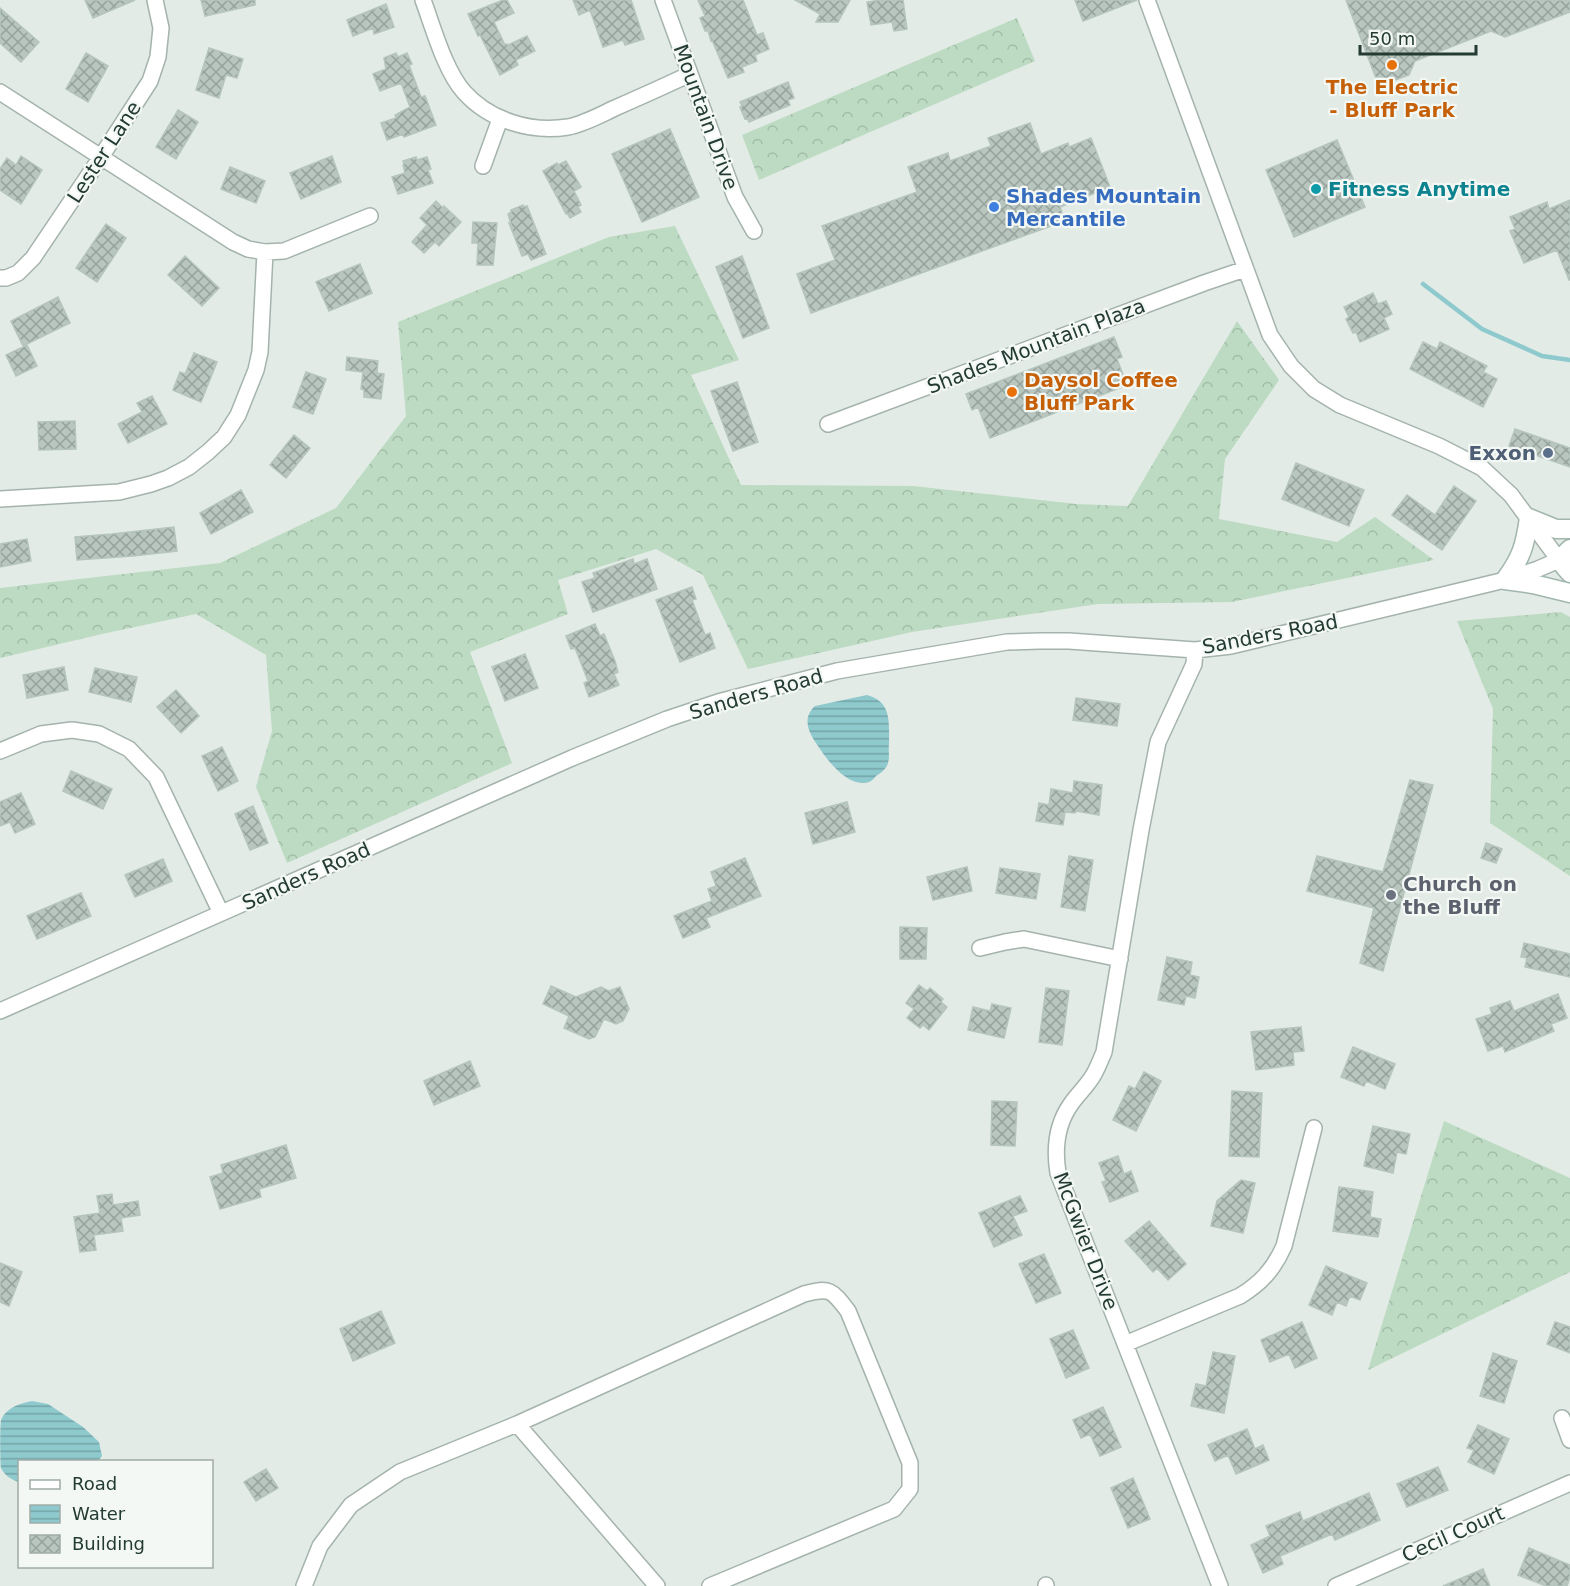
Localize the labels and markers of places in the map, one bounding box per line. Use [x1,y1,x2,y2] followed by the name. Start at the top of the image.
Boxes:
[1385,58,1399,72] marker: The Electric - Bluff Park
[1326,75,1458,122] place label: The Electric - Bluff Park
[1328,177,1510,201] place label: Fitness Anytime
[1309,182,1323,196] marker: Fitness Anytime
[1006,184,1201,231] place label: Shades Mountain Mercantile
[987,200,1001,214] marker: Shades Mountain Mercantile
[1024,368,1178,415] place label: Daysol Coffee Bluff Park
[1005,385,1019,399] marker: Daysol Coffee Bluff Park
[1469,441,1536,465] place label: Exxon
[1541,446,1555,460] marker: Exxon
[1403,872,1517,919] place label: Church on the Bluff
[1384,888,1398,902] marker: Church on the Bluff

